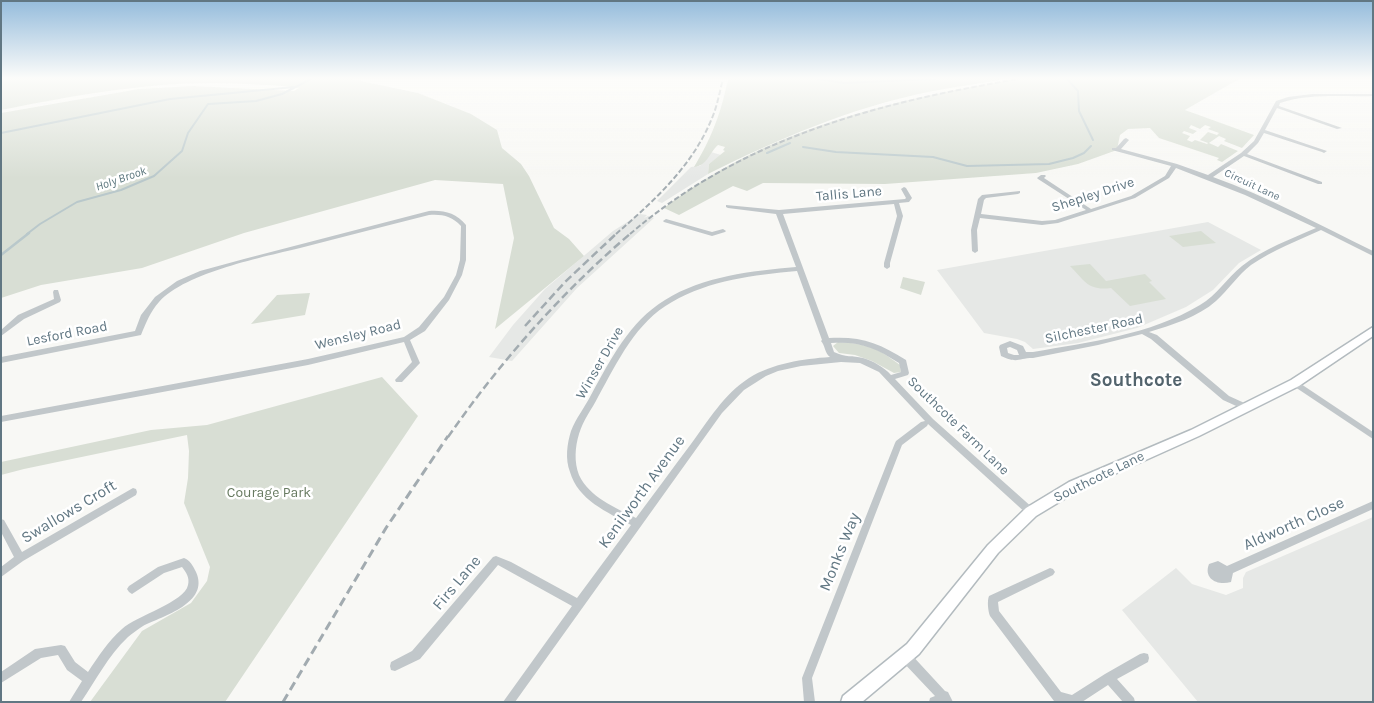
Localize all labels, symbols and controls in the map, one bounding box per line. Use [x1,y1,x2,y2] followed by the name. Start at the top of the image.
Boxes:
[94,164,148,194] water label: Holy Brook
[1222,166,1282,204] street label: Circuit Lane
[1050,174,1136,216] street label: Shepley Drive
[815,183,883,205] street label: Tallis Lane
[1043,310,1145,348] street label: Silchester Road
[313,316,403,354] street label: Wensley Road
[25,318,109,350] street label: Lesford Road
[573,324,627,402] street label: Winser Drive
[1090,370,1182,392] district label: Southcote
[904,373,1012,479] street label: Southcote Farm Lane
[595,432,689,552] street label: Kenilworth Avenue
[1051,448,1147,506] street label: Southcote Lane
[18,476,120,548] street label: Swallows Croft
[227,485,311,501] park label: Courage Park
[1241,493,1347,555] street label: Aldworth Close
[816,510,864,594] street label: Monks Way
[429,552,485,614] street label: Firs Lane

